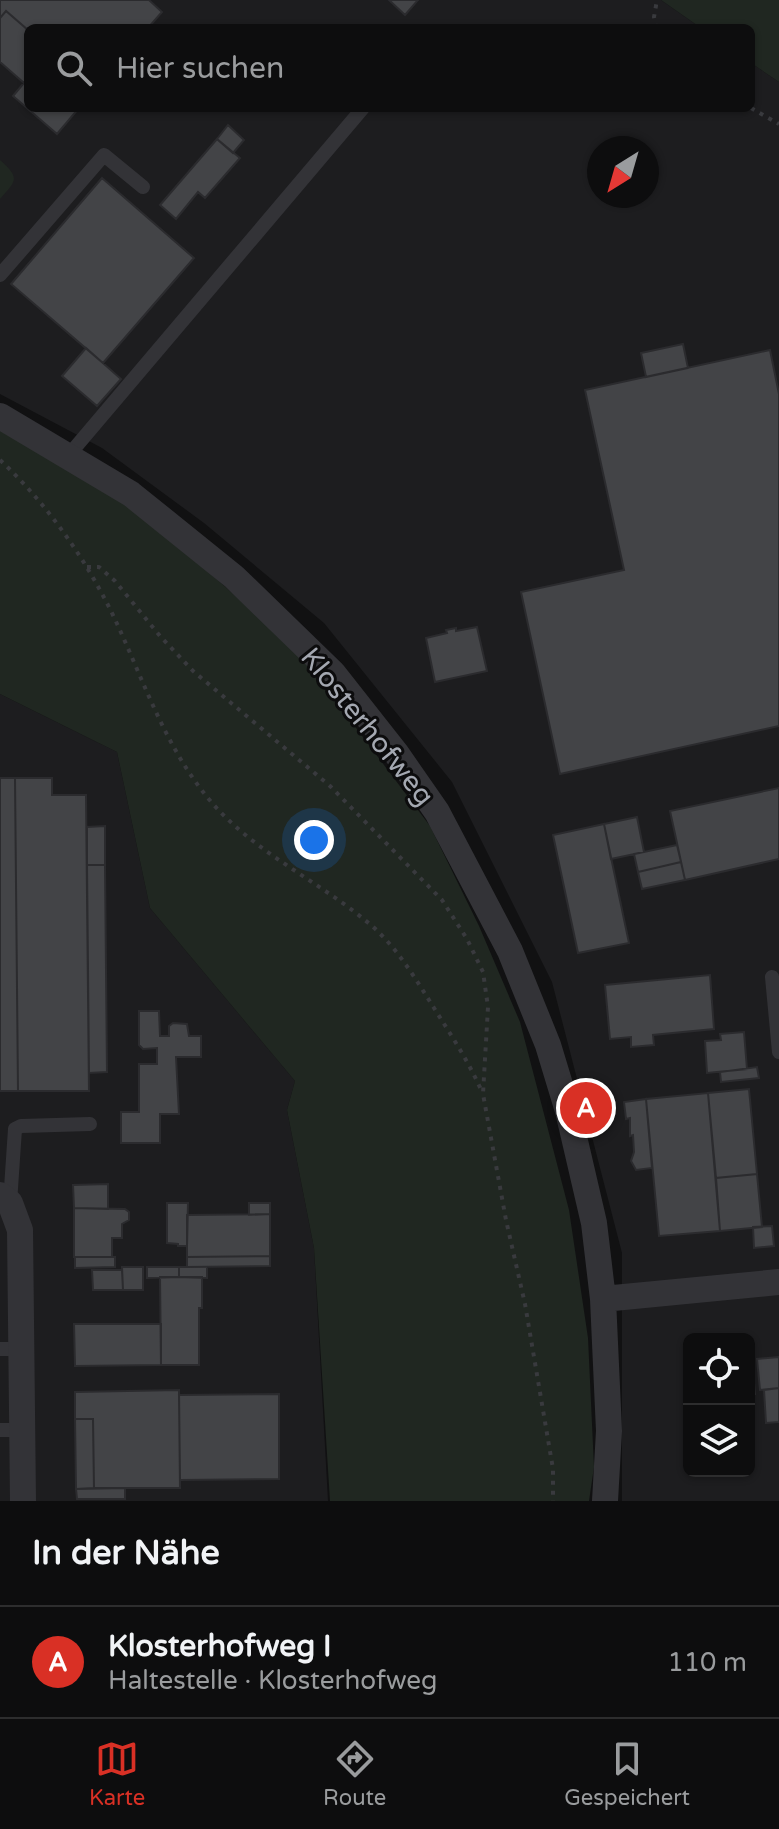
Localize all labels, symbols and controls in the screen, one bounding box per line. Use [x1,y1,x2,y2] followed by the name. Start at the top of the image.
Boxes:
[24,24,755,112] search box
[52,46,96,90] icon: search
[116,50,284,87] text: Hier suchen
[587,136,659,208] north arrow
[293,641,441,812] street label: Klosterhofweg
[294,820,334,860] your location
[560,1078,612,1138] pin: A
[683,1333,755,1477] map controls
[683,1333,755,1405] button: locate
[683,1405,755,1477] button: layers
[32,1533,220,1574] text: In der Nähe
[108,1628,331,1665] text: Klosterhofweg I
[48,1647,68,1678] text: A
[667,1647,747,1678] text: 110 m
[108,1665,437,1696] text: Haltestelle · Klosterhofweg
[89,1737,145,1811] tab: Karte
[323,1737,386,1811] tab: Route
[564,1737,690,1811] tab: Gespeichert

